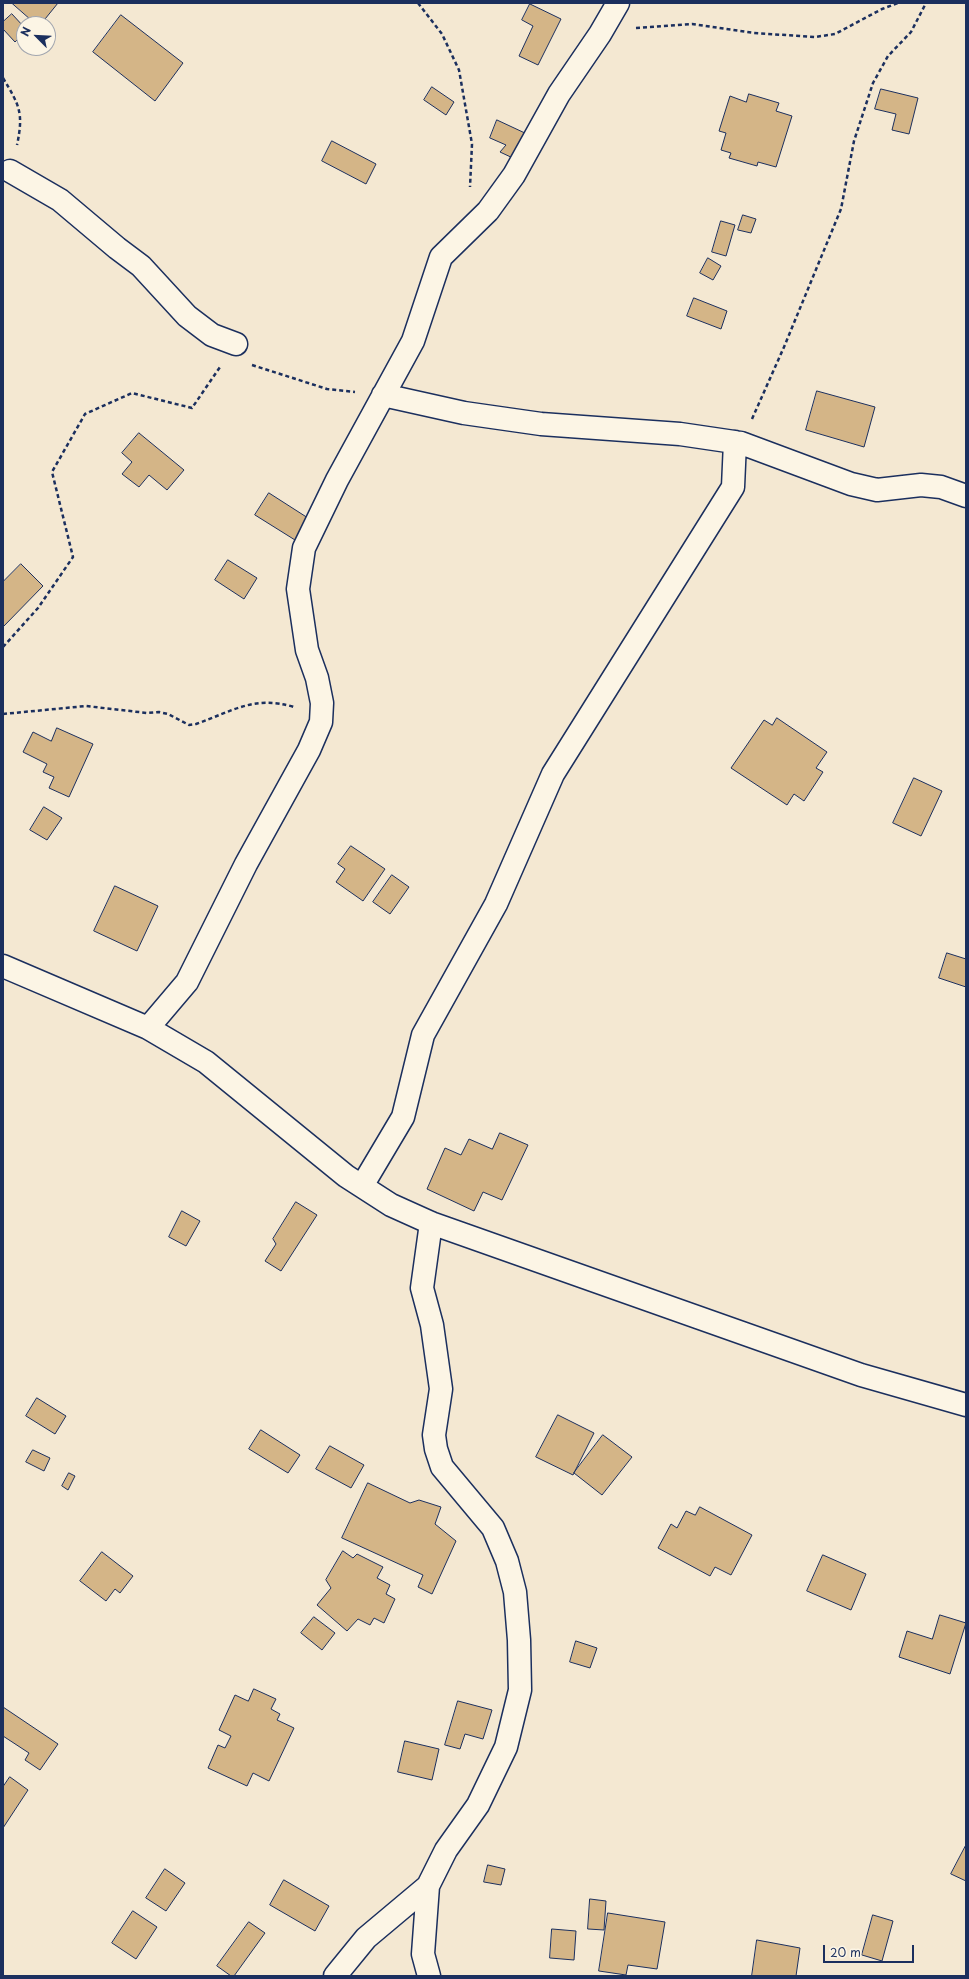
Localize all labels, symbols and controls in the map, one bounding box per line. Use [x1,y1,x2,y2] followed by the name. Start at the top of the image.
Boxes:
[16,16,56,56] north arrow
[16,24,35,39] text: N
[825,1937,916,1963] scale bar
[830,1943,861,1961] text: 20 m

